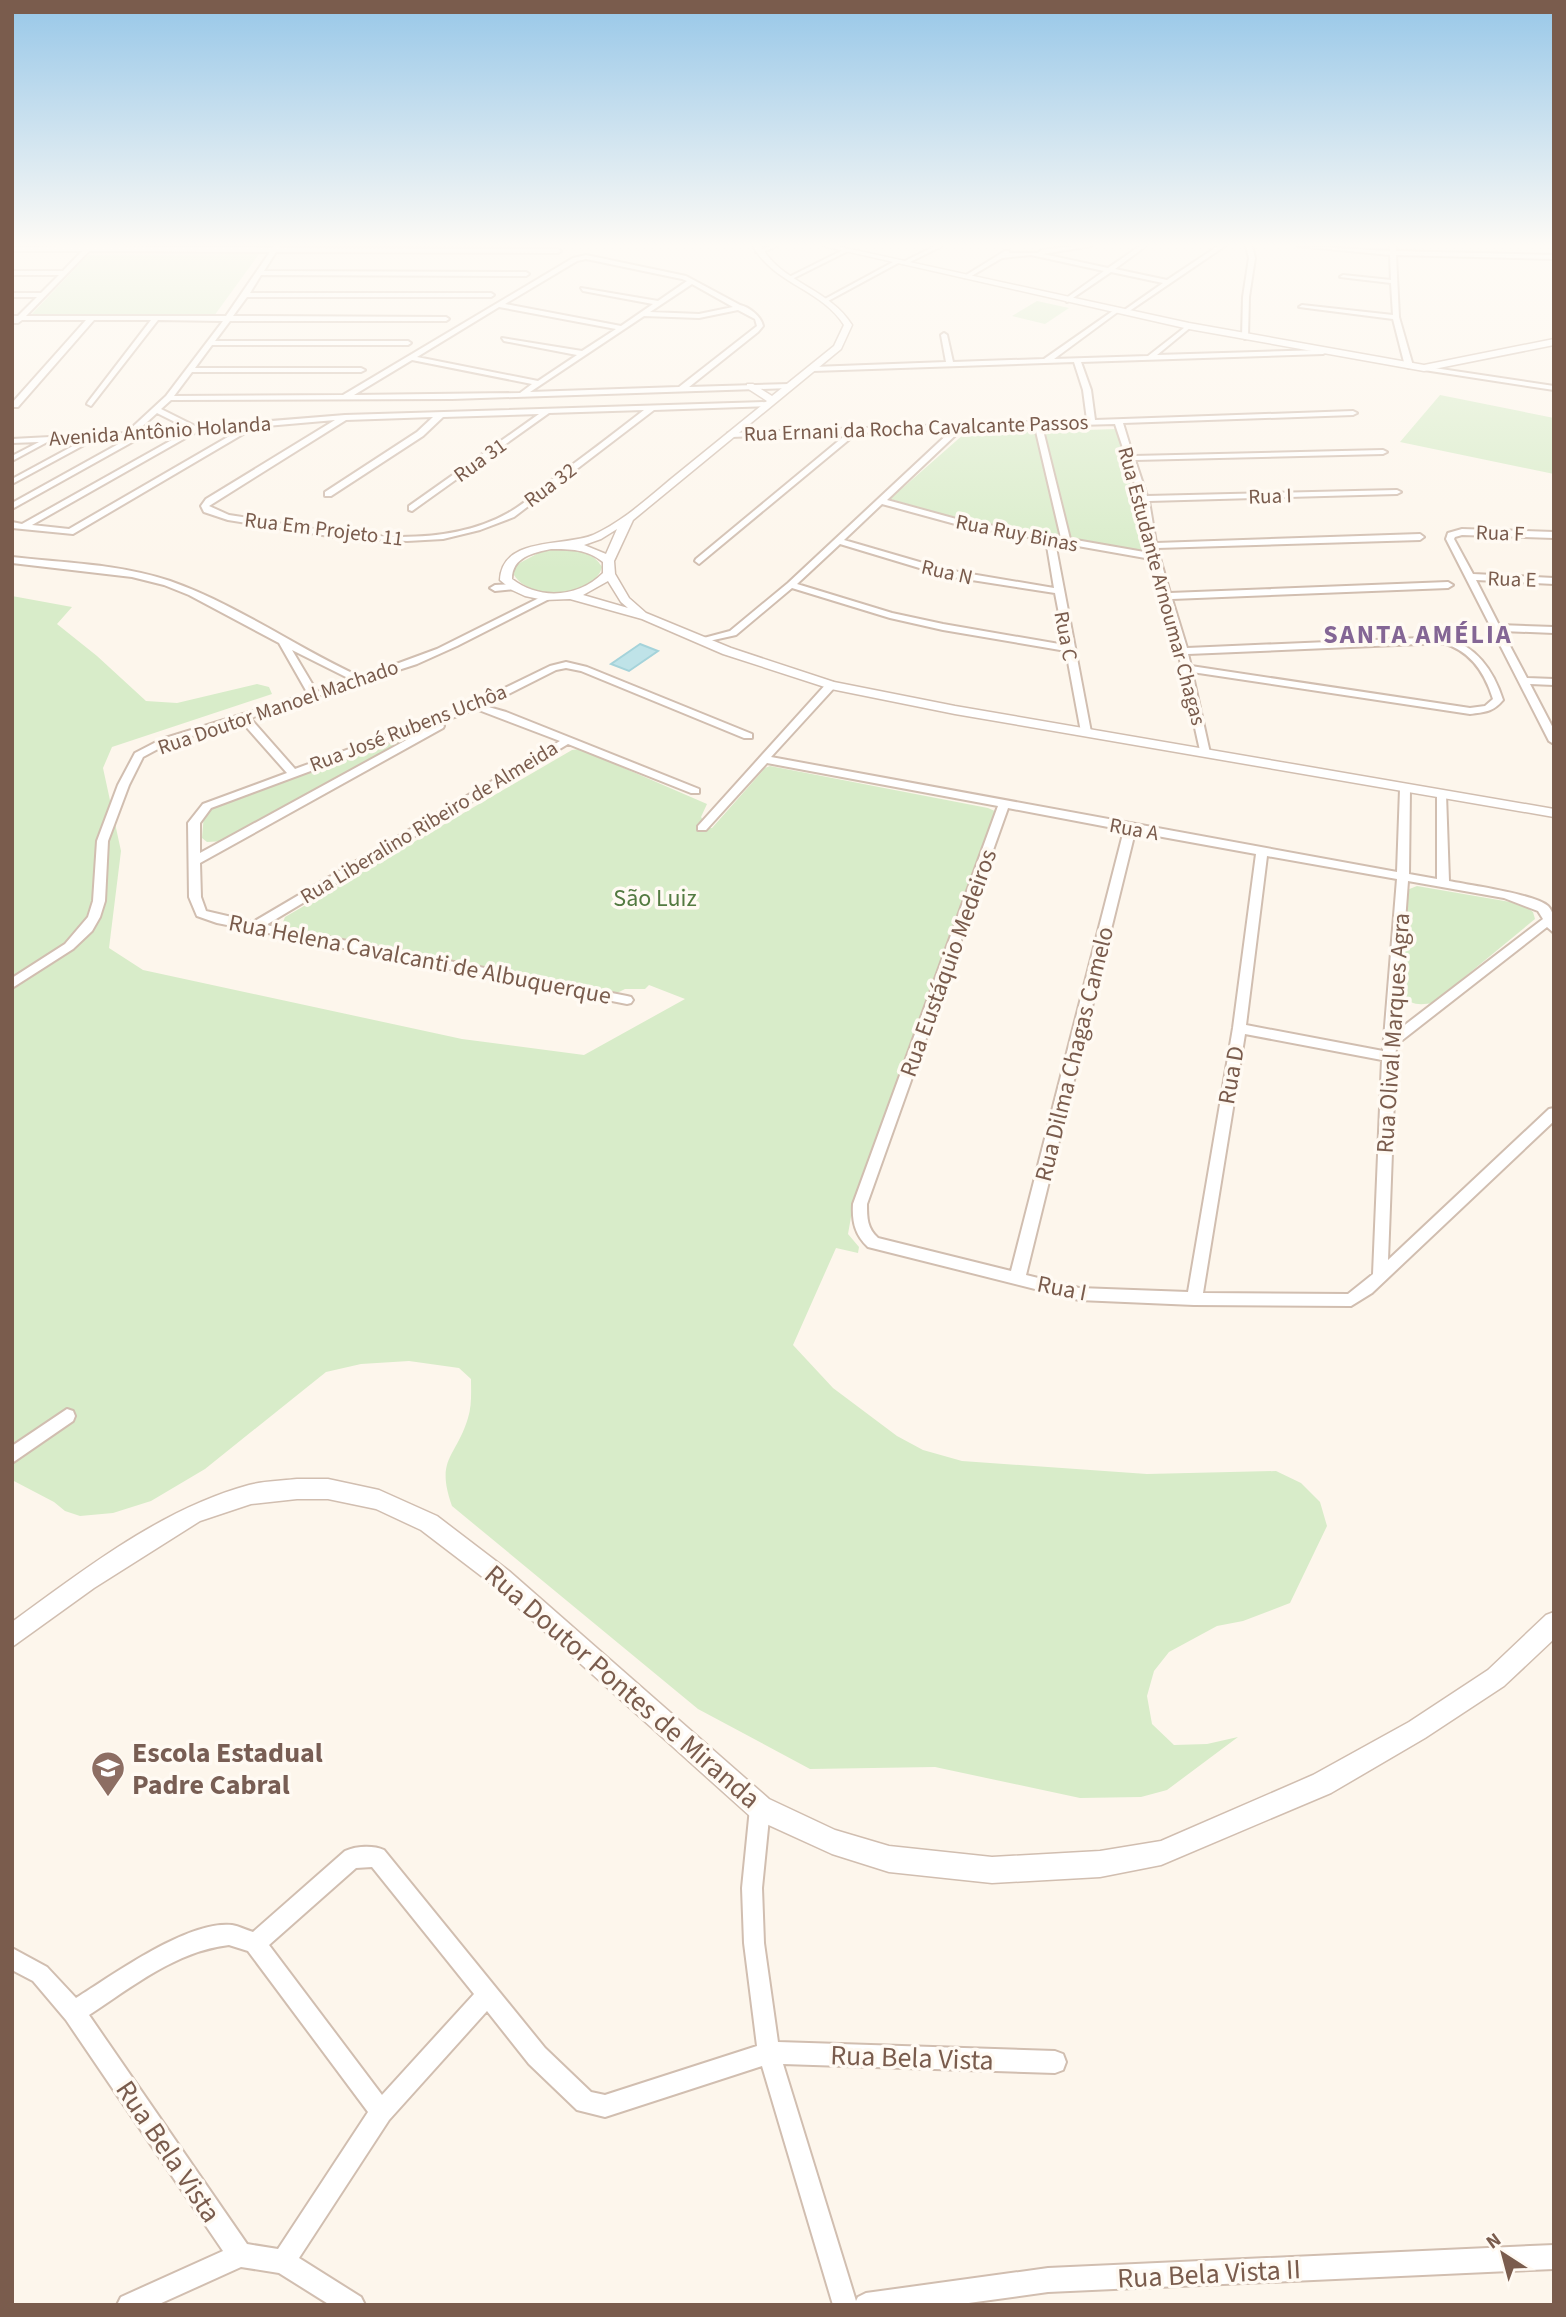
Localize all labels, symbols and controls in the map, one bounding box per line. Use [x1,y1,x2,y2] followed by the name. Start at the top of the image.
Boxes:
[743,407,1089,449] street label: Rua Ernani da Rocha Cavalcante Passos
[48,408,272,454] street label: Avenida Antônio Holanda
[447,431,513,489] street label: Rua 31
[1110,443,1214,729] street label: Rua Estudante Arnoumar Chagas
[517,455,583,515] street label: Rua 32
[1248,480,1292,512] street label: Rua I
[243,504,405,554] street label: Rua Em Projeto 11
[953,506,1081,560] street label: Rua Ruy Binas
[1475,517,1525,549] street label: Rua F
[918,552,976,592] street label: Rua N
[1487,563,1537,595] street label: Rua E
[1046,609,1086,663] street label: Rua C
[1323,616,1513,653] district label: SANTA AMÉLIA
[154,652,402,762] street label: Rua Doutor Manoel Machado
[305,677,511,779] street label: Rua José Rubens Uchôa
[295,733,563,911] street label: Rua Liberalino Ribeiro de Almeida
[1107,810,1162,848] street label: Rua A
[891,844,1006,1082] street label: Rua Eustáquio Medeiros
[613,881,697,916] park label: São Luiz
[226,905,614,1014] street label: Rua Helena Cavalcanti de Albuquerque
[1368,912,1419,1155] street label: Rua Olival Marques Agra
[1026,923,1123,1185] street label: Rua Dilma Chagas Camelo
[1209,1043,1254,1107] street label: Rua D
[1034,1267,1090,1310] street label: Rua I
[475,1555,769,1818] street label: Rua Doutor Pontes de Miranda
[132,1733,323,1805] place label: Escola Estadual Padre Cabral
[89,1749,127,1798] school or university icon: Escola Estadual Padre Cabral
[830,2035,994,2081] street label: Rua Bela Vista
[106,2073,230,2231] street label: Rua Bela Vista
[1468,2219,1538,2289] north arrow
[1481,2227,1507,2256] text: N
[1116,2249,1302,2299] street label: Rua Bela Vista II

